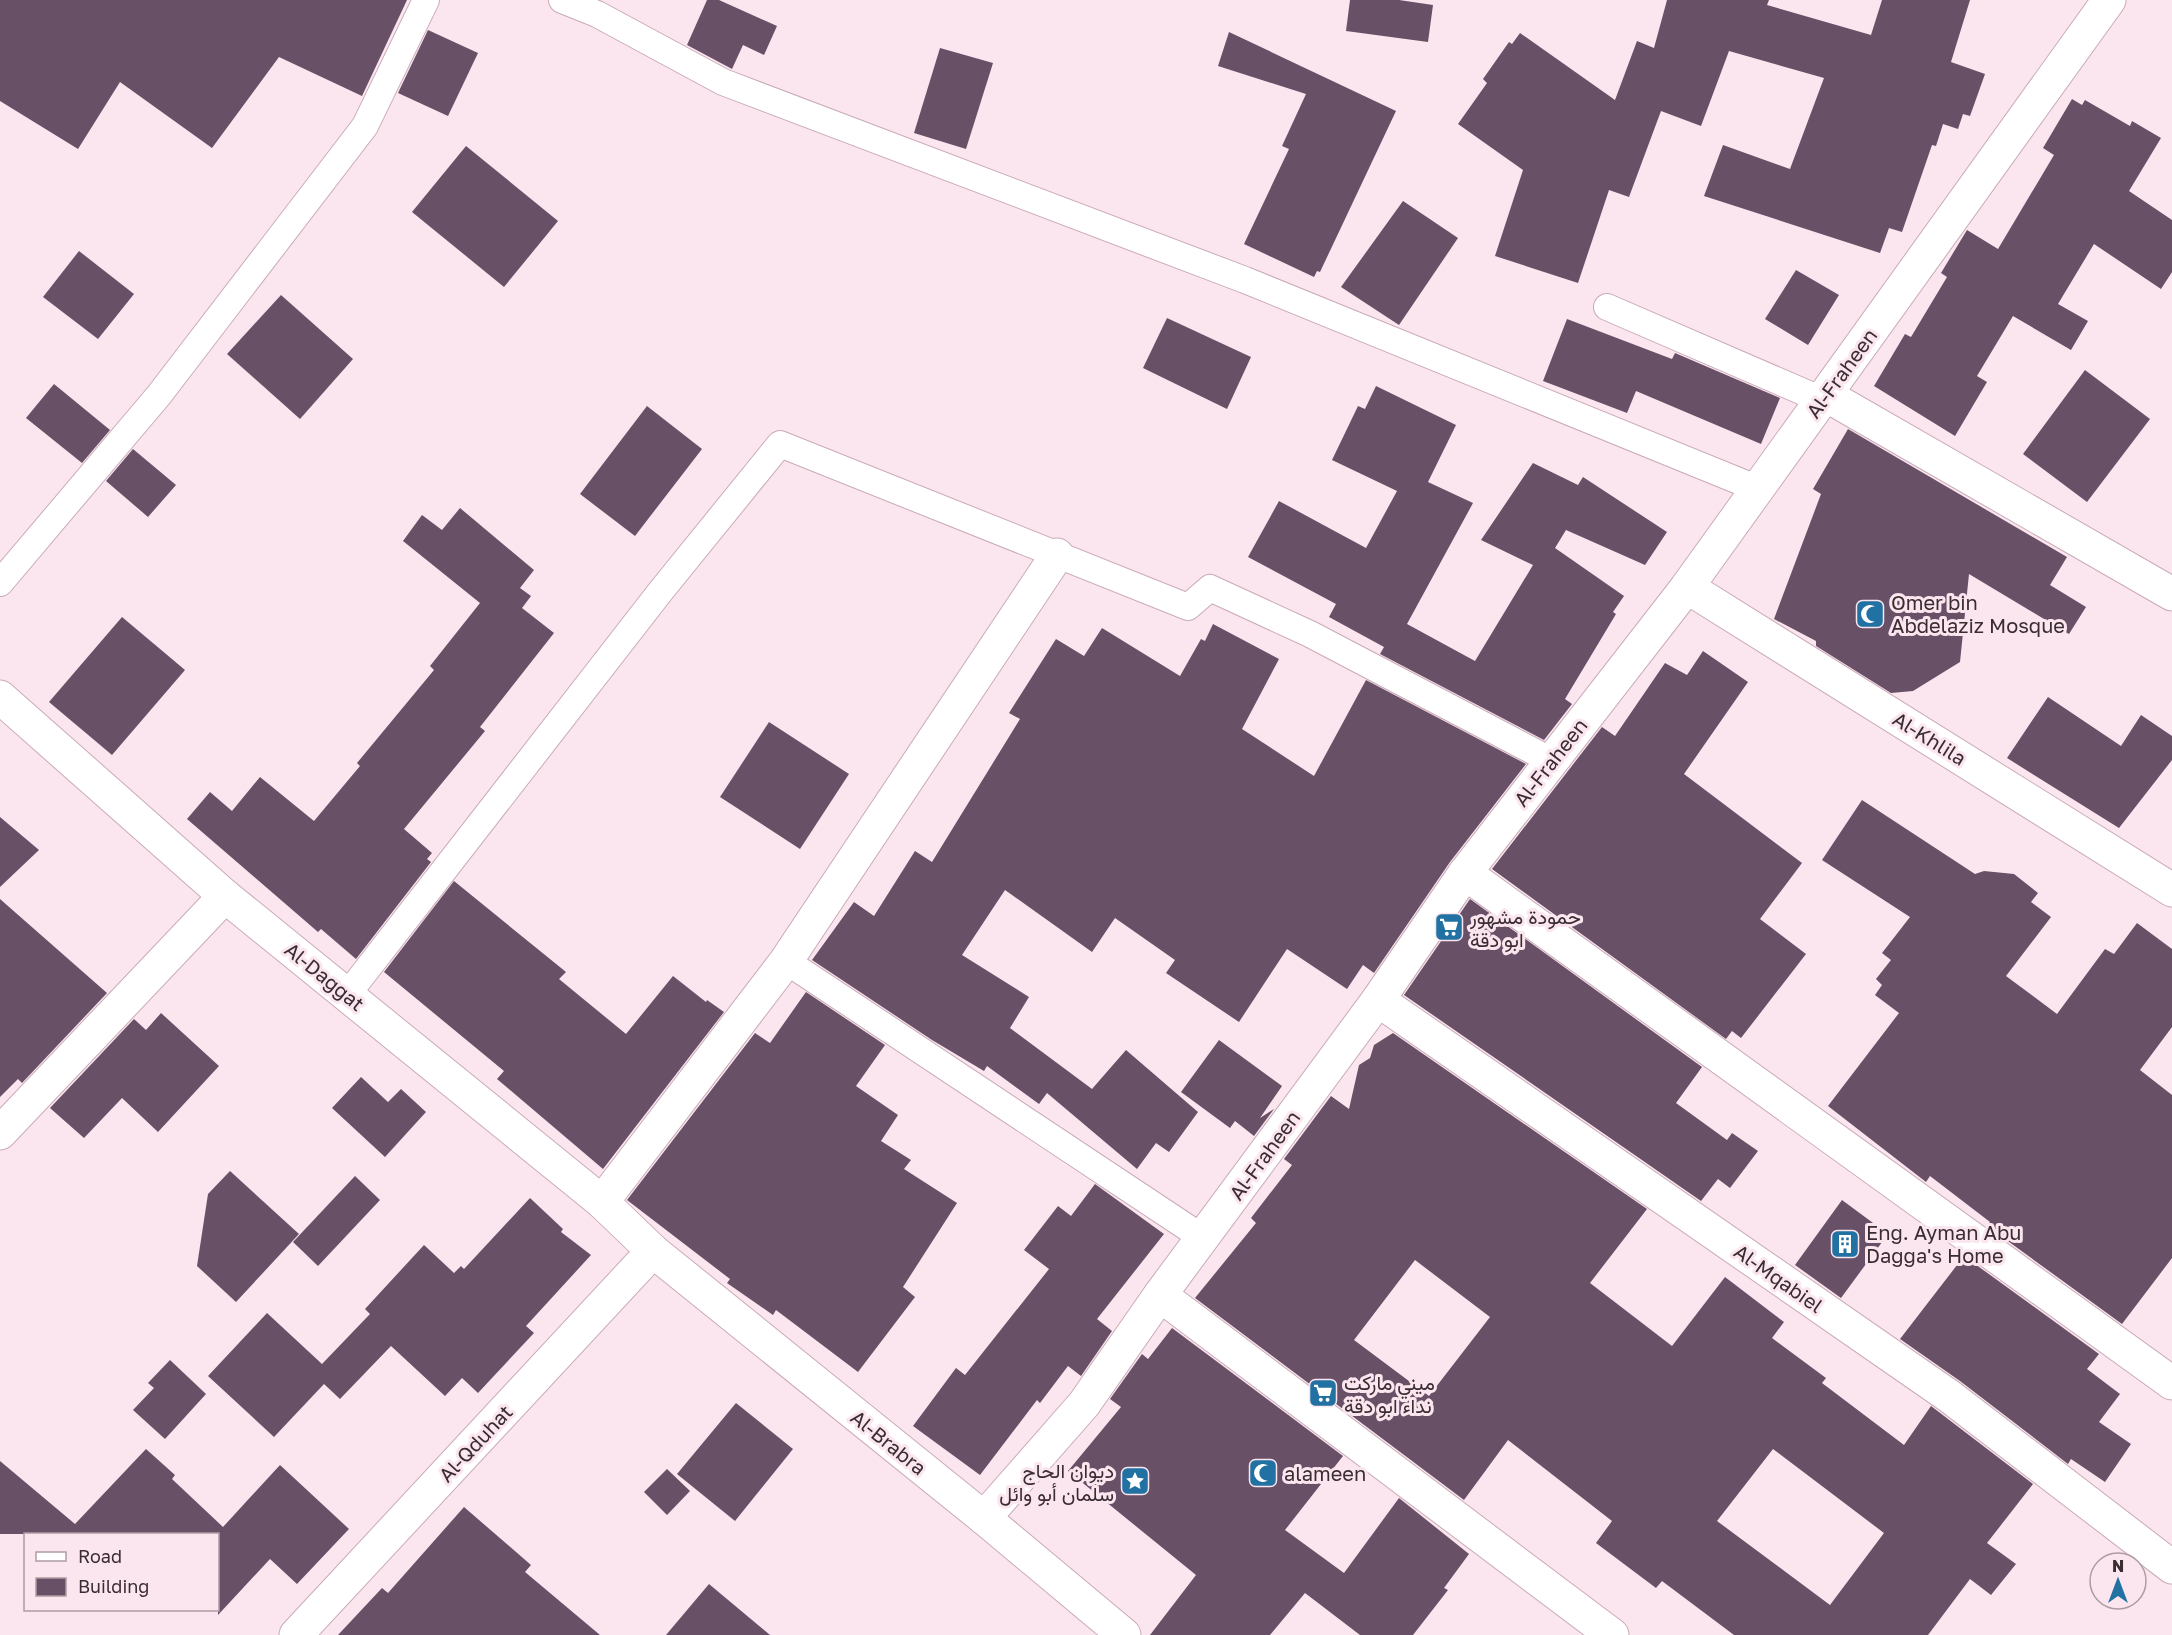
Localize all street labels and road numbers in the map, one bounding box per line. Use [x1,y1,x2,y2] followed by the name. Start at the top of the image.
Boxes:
[1800,324,1882,422] street label: Al-Fraheen
[1889,706,1971,770] street label: Al-Khlila
[1508,713,1592,811] street label: Al-Fraheen
[280,937,370,1015] street label: Al-Daggat
[1223,1106,1305,1204] street label: Al-Fraheen
[1730,1239,1828,1317] street label: Al-Mqabiel
[433,1399,517,1487] street label: Al-Qduhat
[847,1404,931,1480] street label: Al-Brabra

